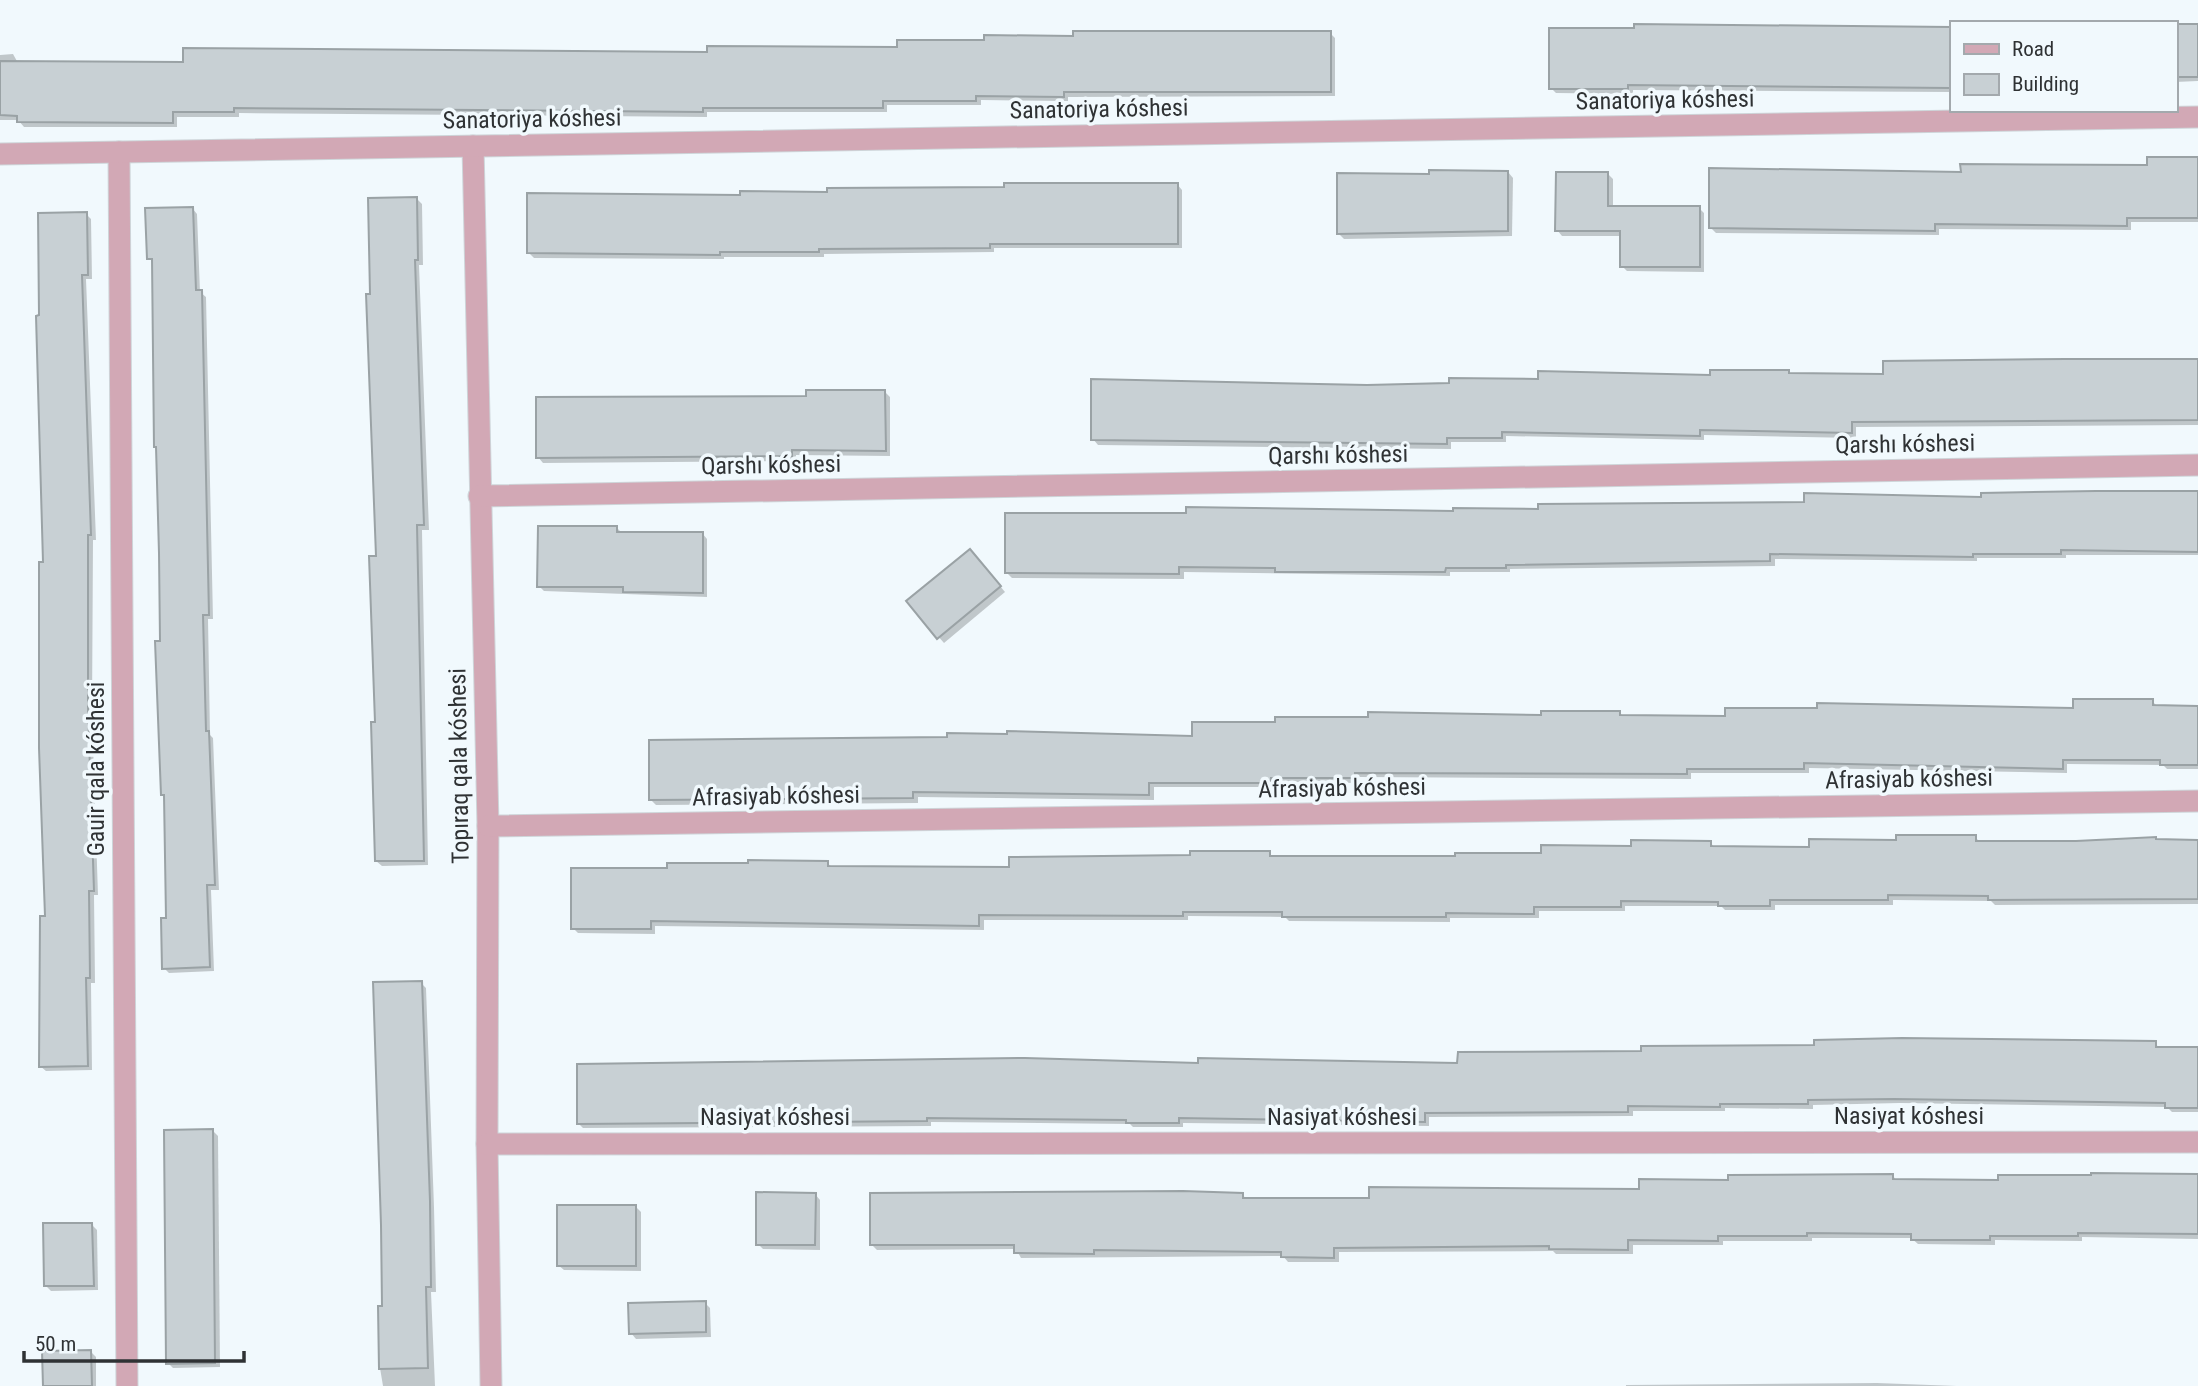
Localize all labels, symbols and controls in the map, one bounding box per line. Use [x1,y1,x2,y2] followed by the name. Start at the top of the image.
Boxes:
[1950,21,2177,112] legend
[2012,37,2054,61] text: Road
[2012,72,2079,96] text: Building
[1575,84,1755,116] street label: Sanatoriya kóshesi
[1009,93,1189,125] street label: Sanatoriya kóshesi
[442,103,622,135] street label: Sanatoriya kóshesi
[1835,429,1975,459] street label: Qarshı kóshesi
[1268,440,1408,470] street label: Qarshı kóshesi
[701,450,841,480] street label: Qarshı kóshesi
[443,668,475,864] street label: Topıraq qala kóshesi
[82,682,110,856] street label: Gauir qala kóshesi
[1825,764,1993,794] street label: Afrasiyab kóshesi
[1258,773,1426,803] street label: Afrasiyab kóshesi
[692,781,860,811] street label: Afrasiyab kóshesi
[1834,1102,1984,1130] street label: Nasiyat kóshesi
[700,1103,850,1131] street label: Nasiyat kóshesi
[1267,1103,1417,1131] street label: Nasiyat kóshesi
[24,1320,245,1364] scale bar
[35,1332,76,1356] text: 50 m

